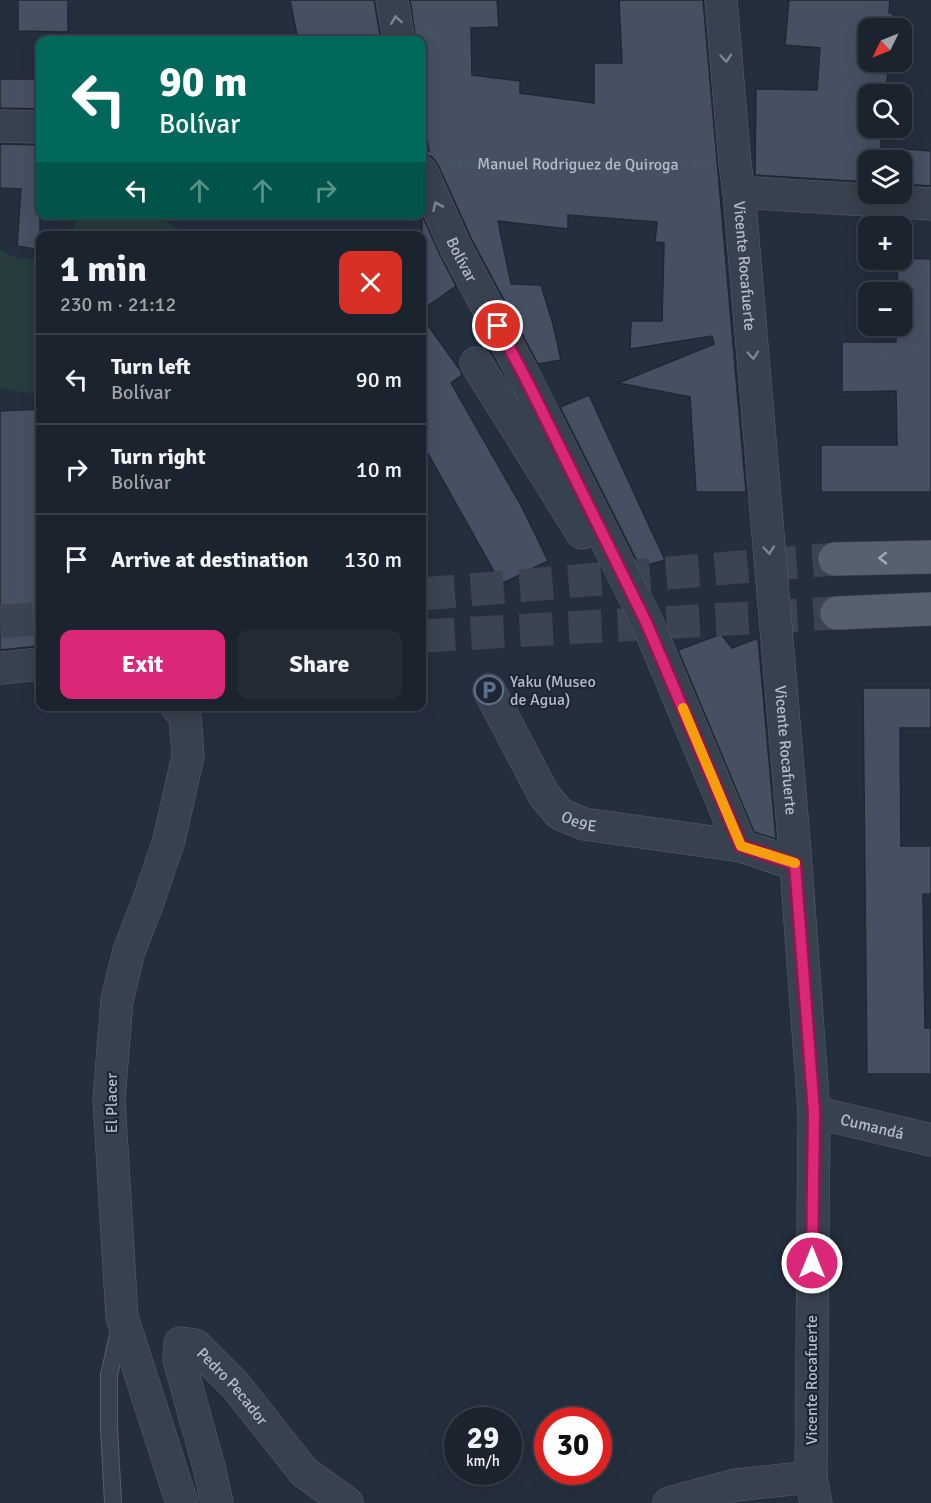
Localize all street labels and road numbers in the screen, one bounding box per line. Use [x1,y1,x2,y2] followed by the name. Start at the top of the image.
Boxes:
[477,154,679,175] street label: Manuel Rodriguez de Quiroga
[729,200,760,332] street label: Vicente Rocafuerte
[441,234,481,286] street label: Bolívar
[770,685,801,816] street label: Vicente Rocafuerte
[558,807,598,837] street label: Oe9E
[102,1073,122,1133] street label: El Placer
[838,1110,906,1144] street label: Cumandá
[802,1315,822,1445] street label: Vicente Rocafuerte
[192,1344,272,1430] street label: Pedro Pecador

